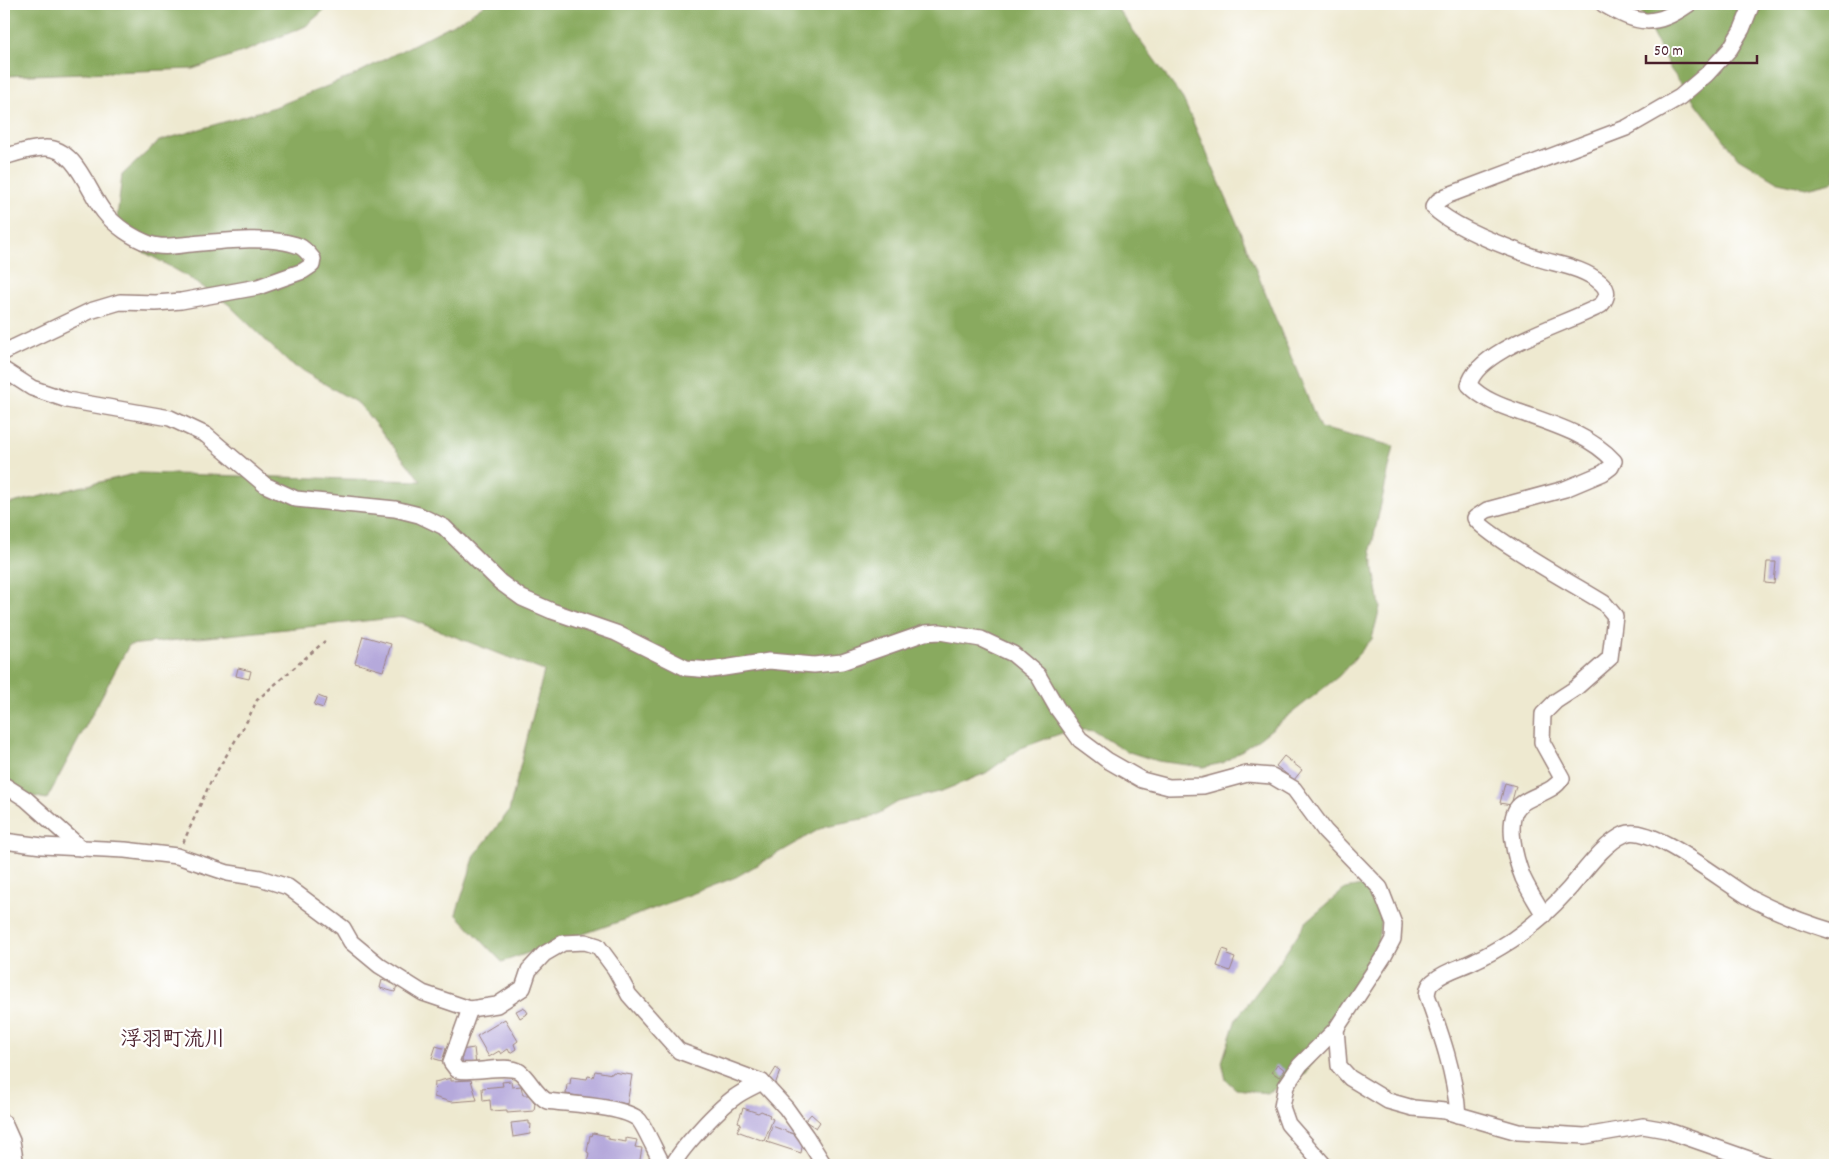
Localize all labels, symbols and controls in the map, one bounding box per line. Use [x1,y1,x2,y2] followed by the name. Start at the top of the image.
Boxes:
[1646,32,1758,64] scale bar
[1654,41,1683,63] text: 50 m
[121,1026,226,1056] district label: 浮羽町流川

